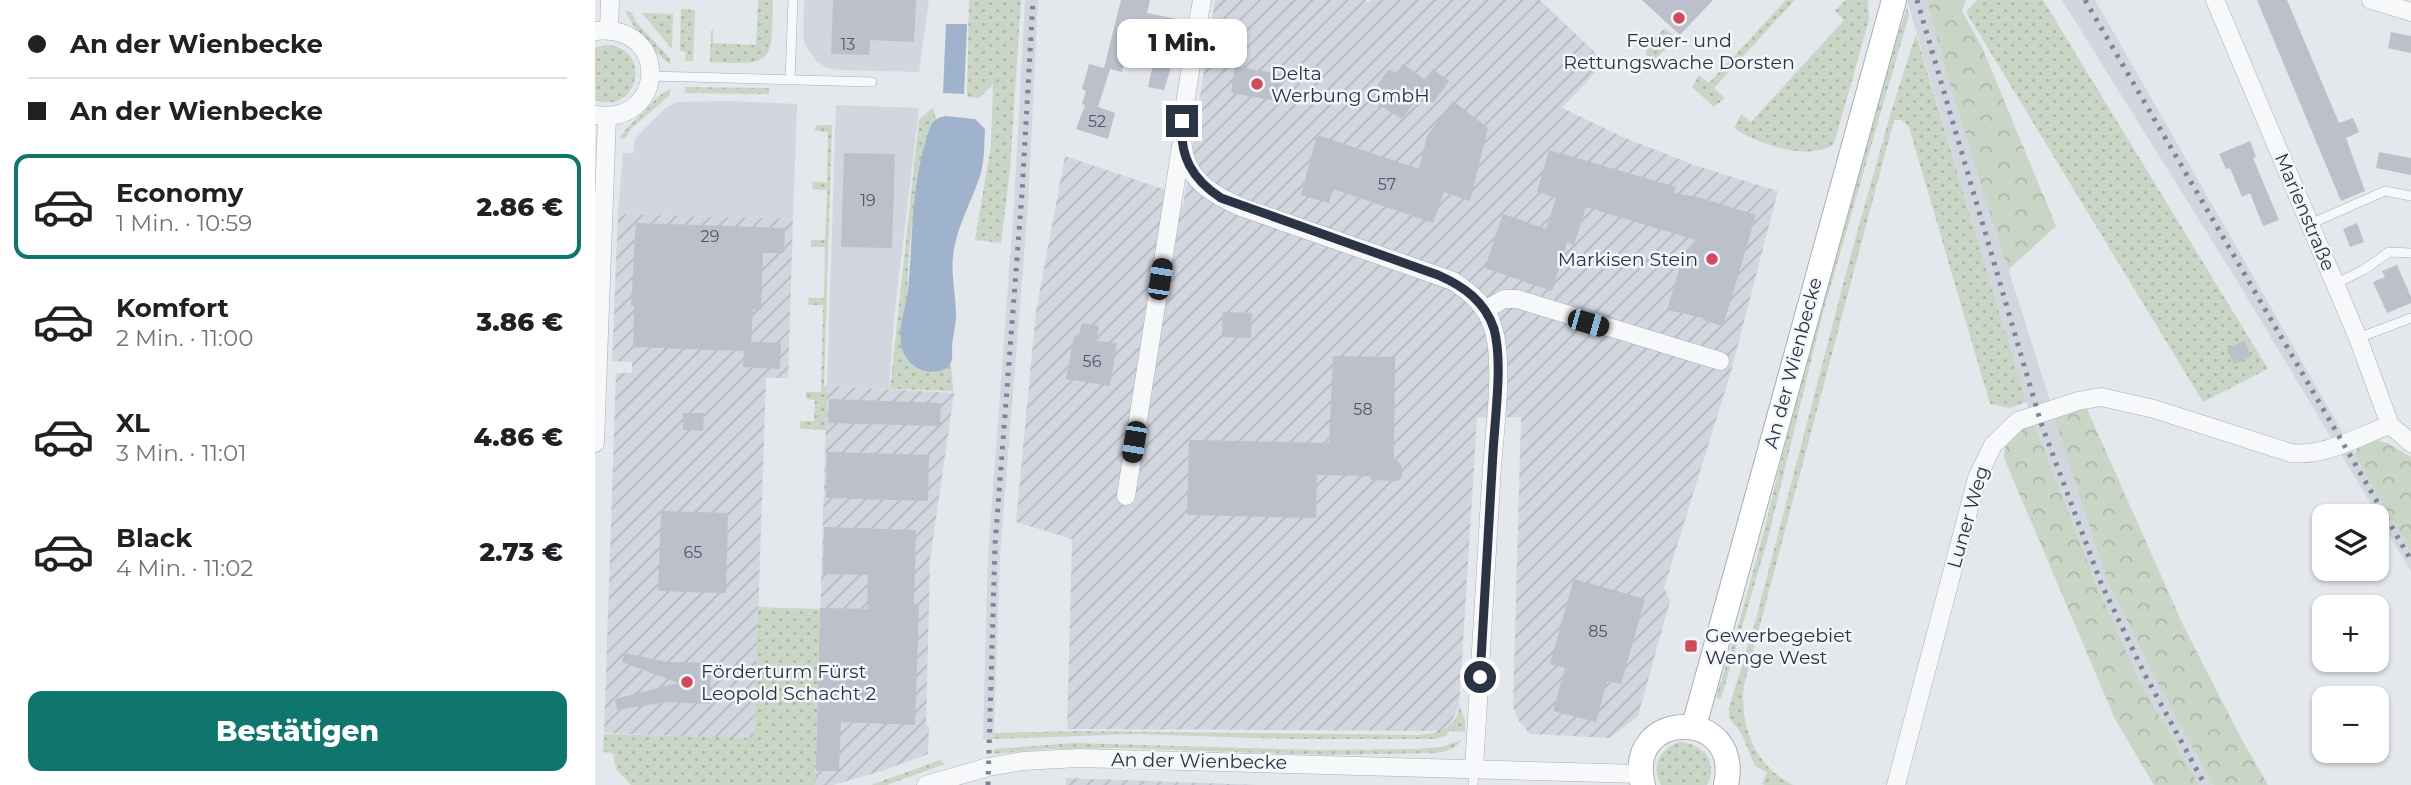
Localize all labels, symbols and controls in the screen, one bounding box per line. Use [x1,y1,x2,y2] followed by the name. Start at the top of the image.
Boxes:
[1671,10,1687,26] marker: Feuer- und Rettungswache Dorsten
[1117,19,1247,68] callout: 1 Min.
[70,28,323,60] text: An der Wienbecke
[1148,29,1216,57] text: 1 Min.
[1563,29,1795,74] place label: Feuer- und Rettungswache Dorsten
[841,35,855,54] house number: 13
[1271,62,1430,107] place label: Delta Werbung GmbH
[1249,76,1265,92] marker: Delta Werbung GmbH
[70,95,323,127] text: An der Wienbecke
[1166,105,1198,137] route end
[1088,112,1106,131] house number: 52
[2270,150,2340,274] street label: Marienstraße
[32,175,95,238] icon: car
[1378,175,1396,194] house number: 57
[116,177,243,209] text: Economy
[476,191,563,223] text: 2.86 €
[860,191,876,210] house number: 19
[116,209,252,237] text: 1 Min. · 10:59
[701,227,719,246] house number: 29
[1558,248,1698,271] place label: Markisen Stein
[1704,251,1720,267] marker: Markisen Stein
[1147,257,1174,301] car
[1759,275,1827,451] street label: An der Wienbecke
[32,290,95,353] icon: car
[116,292,229,324] text: Komfort
[477,306,563,338] text: 3.86 €
[1565,307,1612,339] car
[116,324,253,352] text: 2 Min. · 11:00
[1083,352,1102,371] house number: 56
[1353,400,1373,419] house number: 58
[32,405,95,468] icon: car
[116,407,150,439] text: XL
[1121,420,1148,464] car
[474,421,563,453] text: 4.86 €
[116,439,246,467] text: 3 Min. · 11:01
[1942,463,1994,571] street label: Luner Weg
[2312,504,2389,763] map controls
[2312,504,2389,581] button: layers
[32,520,95,583] icon: car
[116,522,192,554] text: Black
[479,536,563,568] text: 2.73 €
[684,543,702,562] house number: 65
[116,554,253,582] text: 4 Min. · 11:02
[2312,595,2389,672] button: +
[1588,622,1608,641] house number: 85
[1705,624,1853,669] place label: Gewerbegebiet Wenge West
[1683,638,1699,654] marker: Gewerbegebiet Wenge West
[701,660,877,705] place label: Förderturm Fürst Leopold Schacht 2
[1464,661,1496,693] route start
[679,674,695,690] marker: Förderturm Fürst Leopold Schacht 2
[2312,686,2389,763] button: −
[28,691,567,771] button: Bestätigen
[1111,748,1287,774] street label: An der Wienbecke

